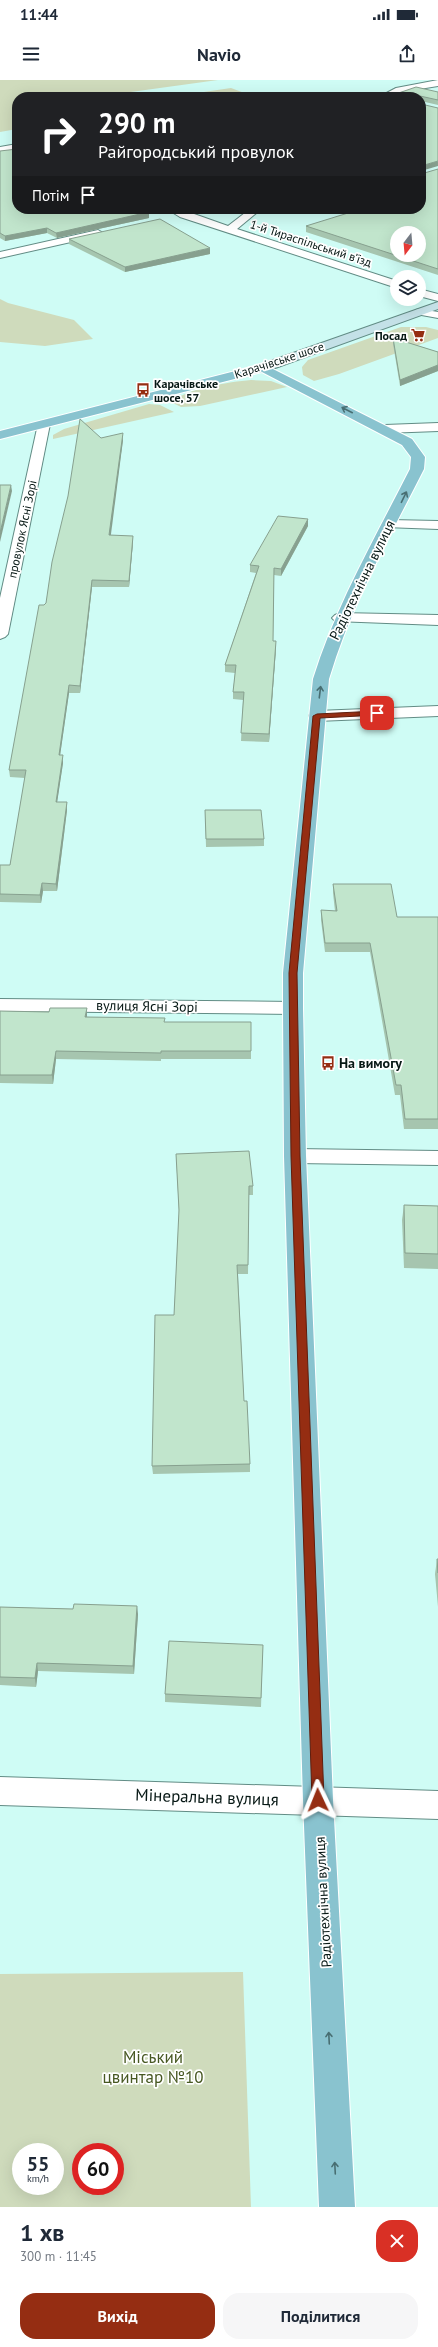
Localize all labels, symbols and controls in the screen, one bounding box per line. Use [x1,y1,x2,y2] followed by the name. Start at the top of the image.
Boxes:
[20,5,58,24] text: 11:44
[20,43,42,65] icon: menu
[197,43,241,66] text: Navio
[396,43,418,65] icon: share
[98,104,175,141] text: 290 m
[32,108,84,160] icon: right
[98,140,294,163] text: Райгородський провулок
[77,184,99,206] icon: arrive
[32,186,69,205] text: Потім
[248,216,374,270] street label: 1-й Тираспільський в’їзд
[390,226,426,262] north arrow
[390,226,426,306] map controls
[390,270,426,306] button: layers
[410,327,426,343] supermarket icon: Посад
[375,328,407,343] place label: Посад
[232,338,326,382] street label: Карачівське шосе
[154,376,218,405] place label: Карачівське шосе, 57
[135,382,151,398] bus stop icon: Карачівське шосе, 57
[341,406,353,413] one-way arrow
[4,479,40,579] street label: провулок Ясні Зорі
[400,491,408,503] one-way arrow
[325,517,399,643] street label: Радіотехнічна вулиця
[316,686,323,699] one-way arrow
[360,696,394,730] pin
[366,702,388,724] icon: arrive
[96,996,198,1016] street label: вулиця Ясні Зорі
[339,1054,402,1072] place label: На вимогу
[320,1055,336,1071] bus stop icon: На вимогу
[297,1779,339,1821] position arrow
[135,1784,279,1810] street label: Мінеральна вулиця
[311,1836,335,1968] street label: Радіотехнічна вулиця
[325,2032,333,2045] one-way arrow
[102,2046,204,2088] park label: Міський цвинтар №10
[72,2143,124,2195] speed limit sign: 60
[27,2151,49,2177] text: 55
[331,2162,339,2175] one-way arrow
[27,2172,49,2185] text: km/h
[20,2217,64,2248] text: 1 хв
[376,2220,418,2262] button: close
[20,2248,97,2265] text: 300 m · 11:45
[20,2293,215,2339] button: Вихід
[223,2293,418,2339] button: Поділитися

